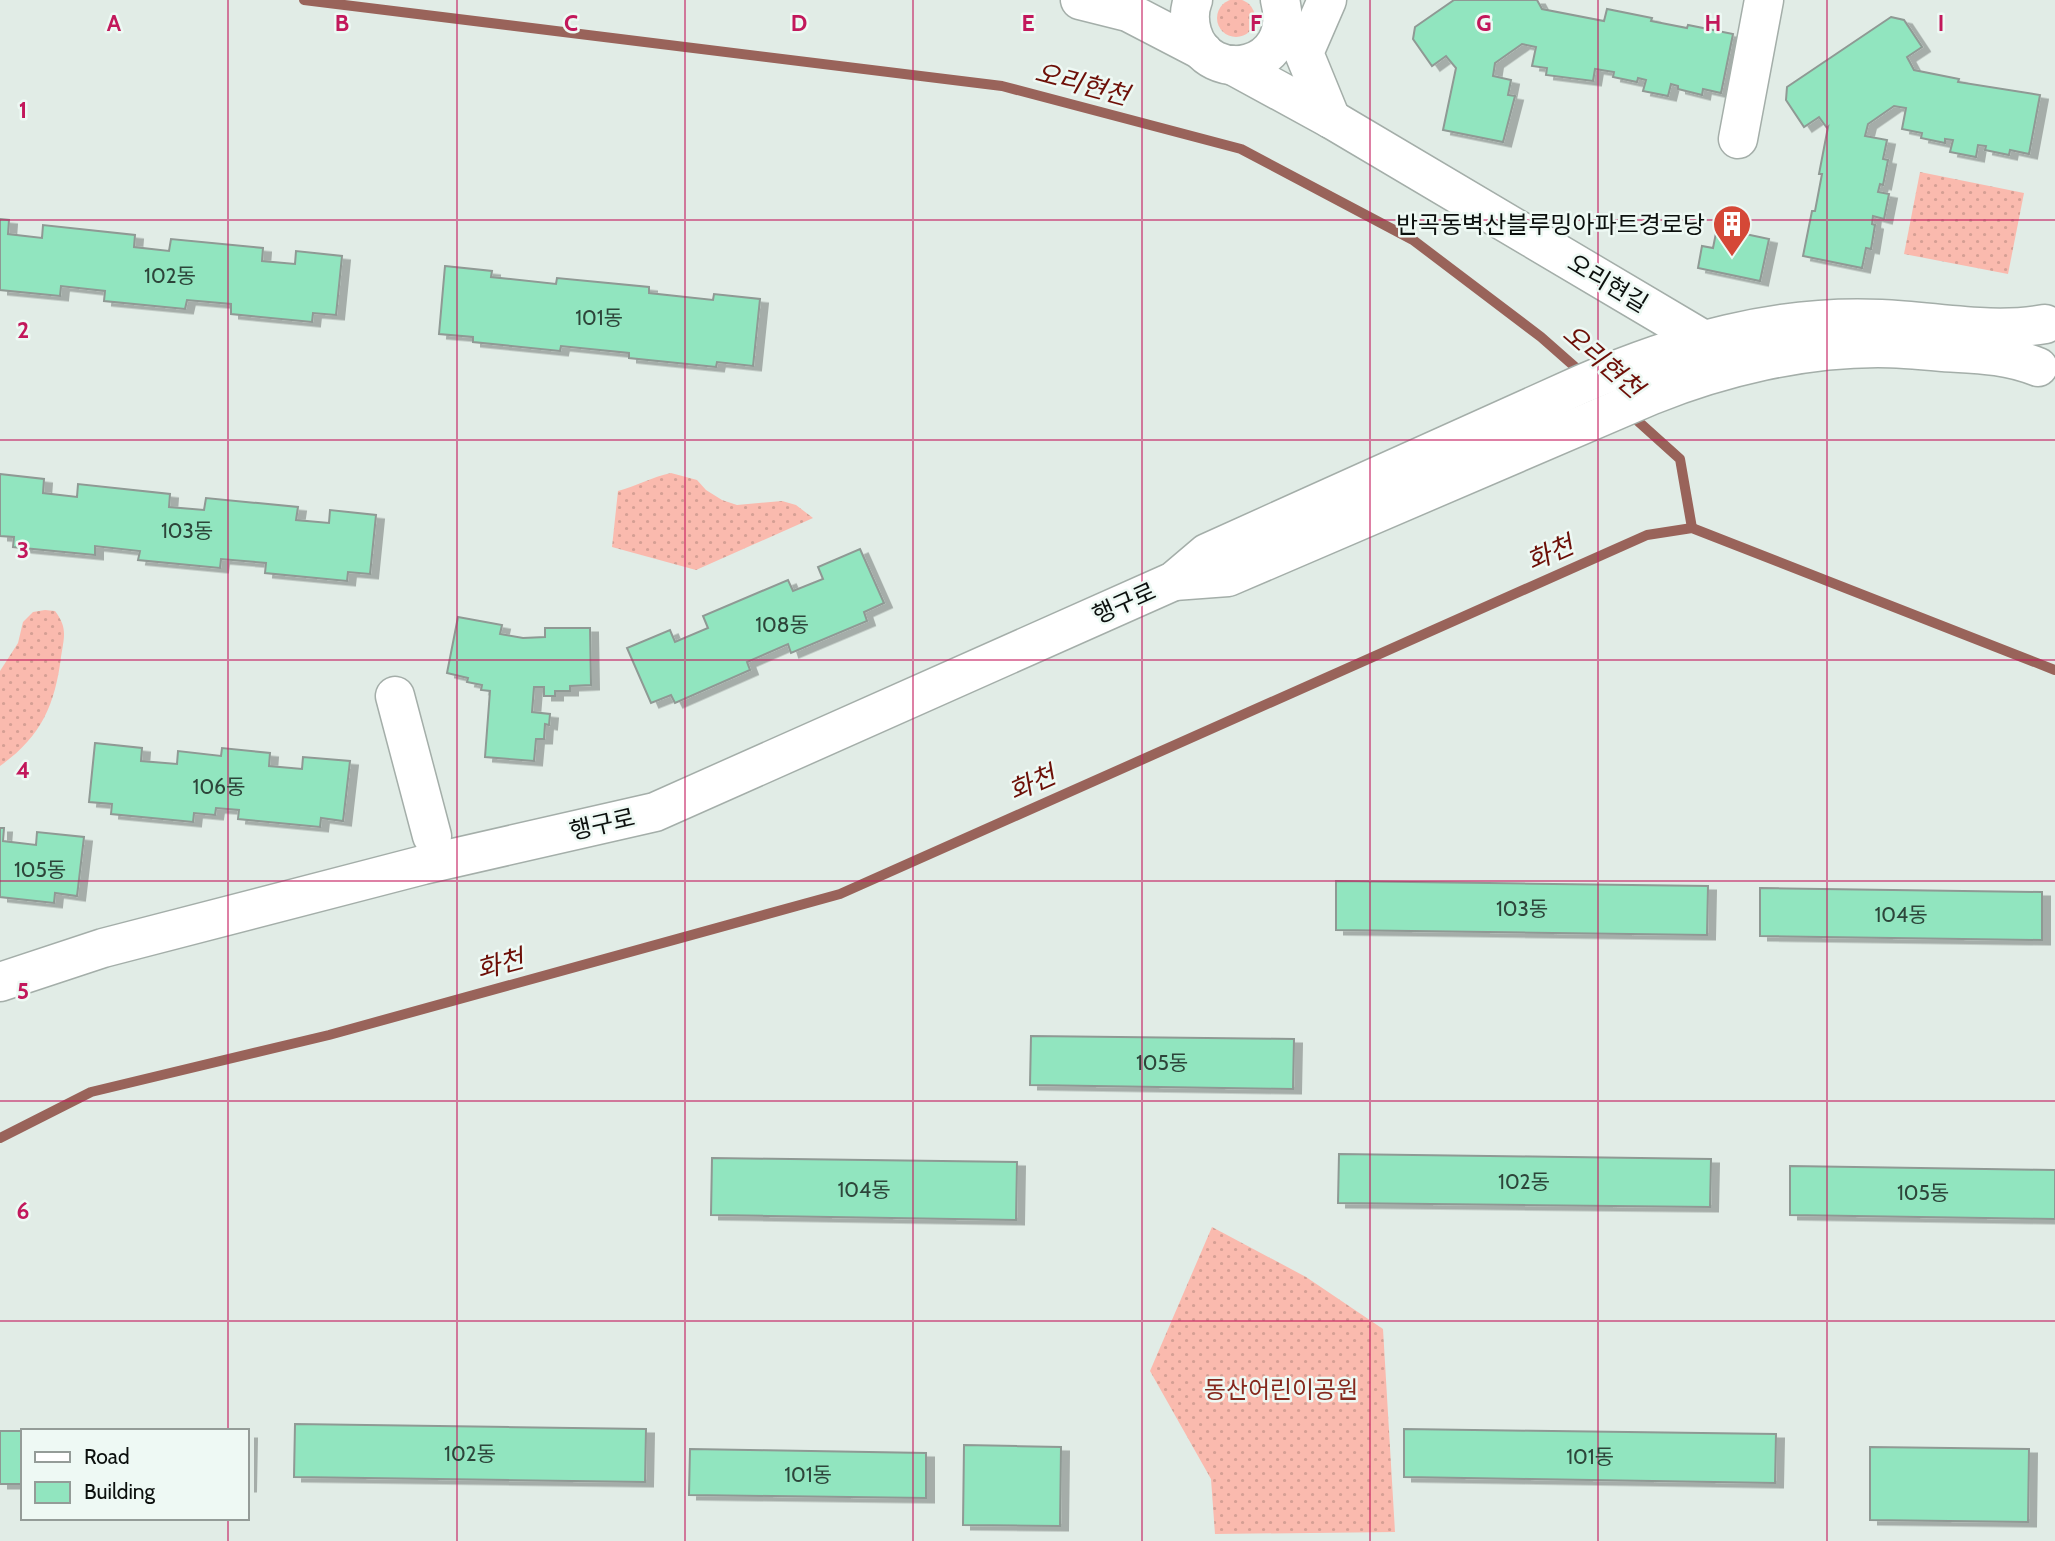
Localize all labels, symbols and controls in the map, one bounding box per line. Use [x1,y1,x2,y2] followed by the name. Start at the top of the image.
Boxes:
[107,9,122,37] text: A
[335,9,349,37] text: B
[564,9,578,37] text: C
[791,9,807,37] text: D
[1021,9,1035,37] text: E
[1250,9,1262,37] text: F
[1476,9,1492,37] text: G
[1705,9,1721,37] text: H
[1938,9,1944,37] text: I
[1032,56,1135,113] water label: 오리현천
[19,96,27,124] text: 1
[1711,203,1753,258] building icon: 반곡동벽산블루밍아파트경로당
[1396,210,1705,239] place label: 반곡동벽산블루밍아파트경로당
[1563,248,1653,318] street label: 오리현길
[144,263,196,288] house number: 102동
[575,305,623,330] house number: 101동
[17,316,29,344] text: 2
[1556,318,1652,406] water label: 오리현천
[161,518,213,543] house number: 103동
[1522,527,1581,577] water label: 화천
[17,536,29,564] text: 3
[1088,576,1160,630] street label: 행구로
[755,612,809,637] house number: 108동
[16,756,30,784] text: 4
[1004,757,1063,807] water label: 화천
[193,774,245,799] house number: 106동
[566,802,638,846] street label: 행구로
[14,857,66,882] house number: 105동
[1496,896,1548,921] house number: 103동
[1875,902,1927,927] house number: 104동
[473,942,530,986] water label: 화천
[17,977,29,1005] text: 5
[1136,1050,1188,1075] house number: 105동
[1498,1169,1550,1194] house number: 102동
[838,1177,890,1202] house number: 104동
[1897,1180,1949,1205] house number: 105동
[17,1197,29,1225] text: 6
[1204,1375,1358,1404] park label: 동산어린이공원
[21,1429,248,1520] legend
[444,1441,496,1466] house number: 102동
[84,1444,130,1469] text: Road
[1566,1444,1614,1469] house number: 101동
[784,1462,832,1487] house number: 101동
[84,1479,156,1504] text: Building

